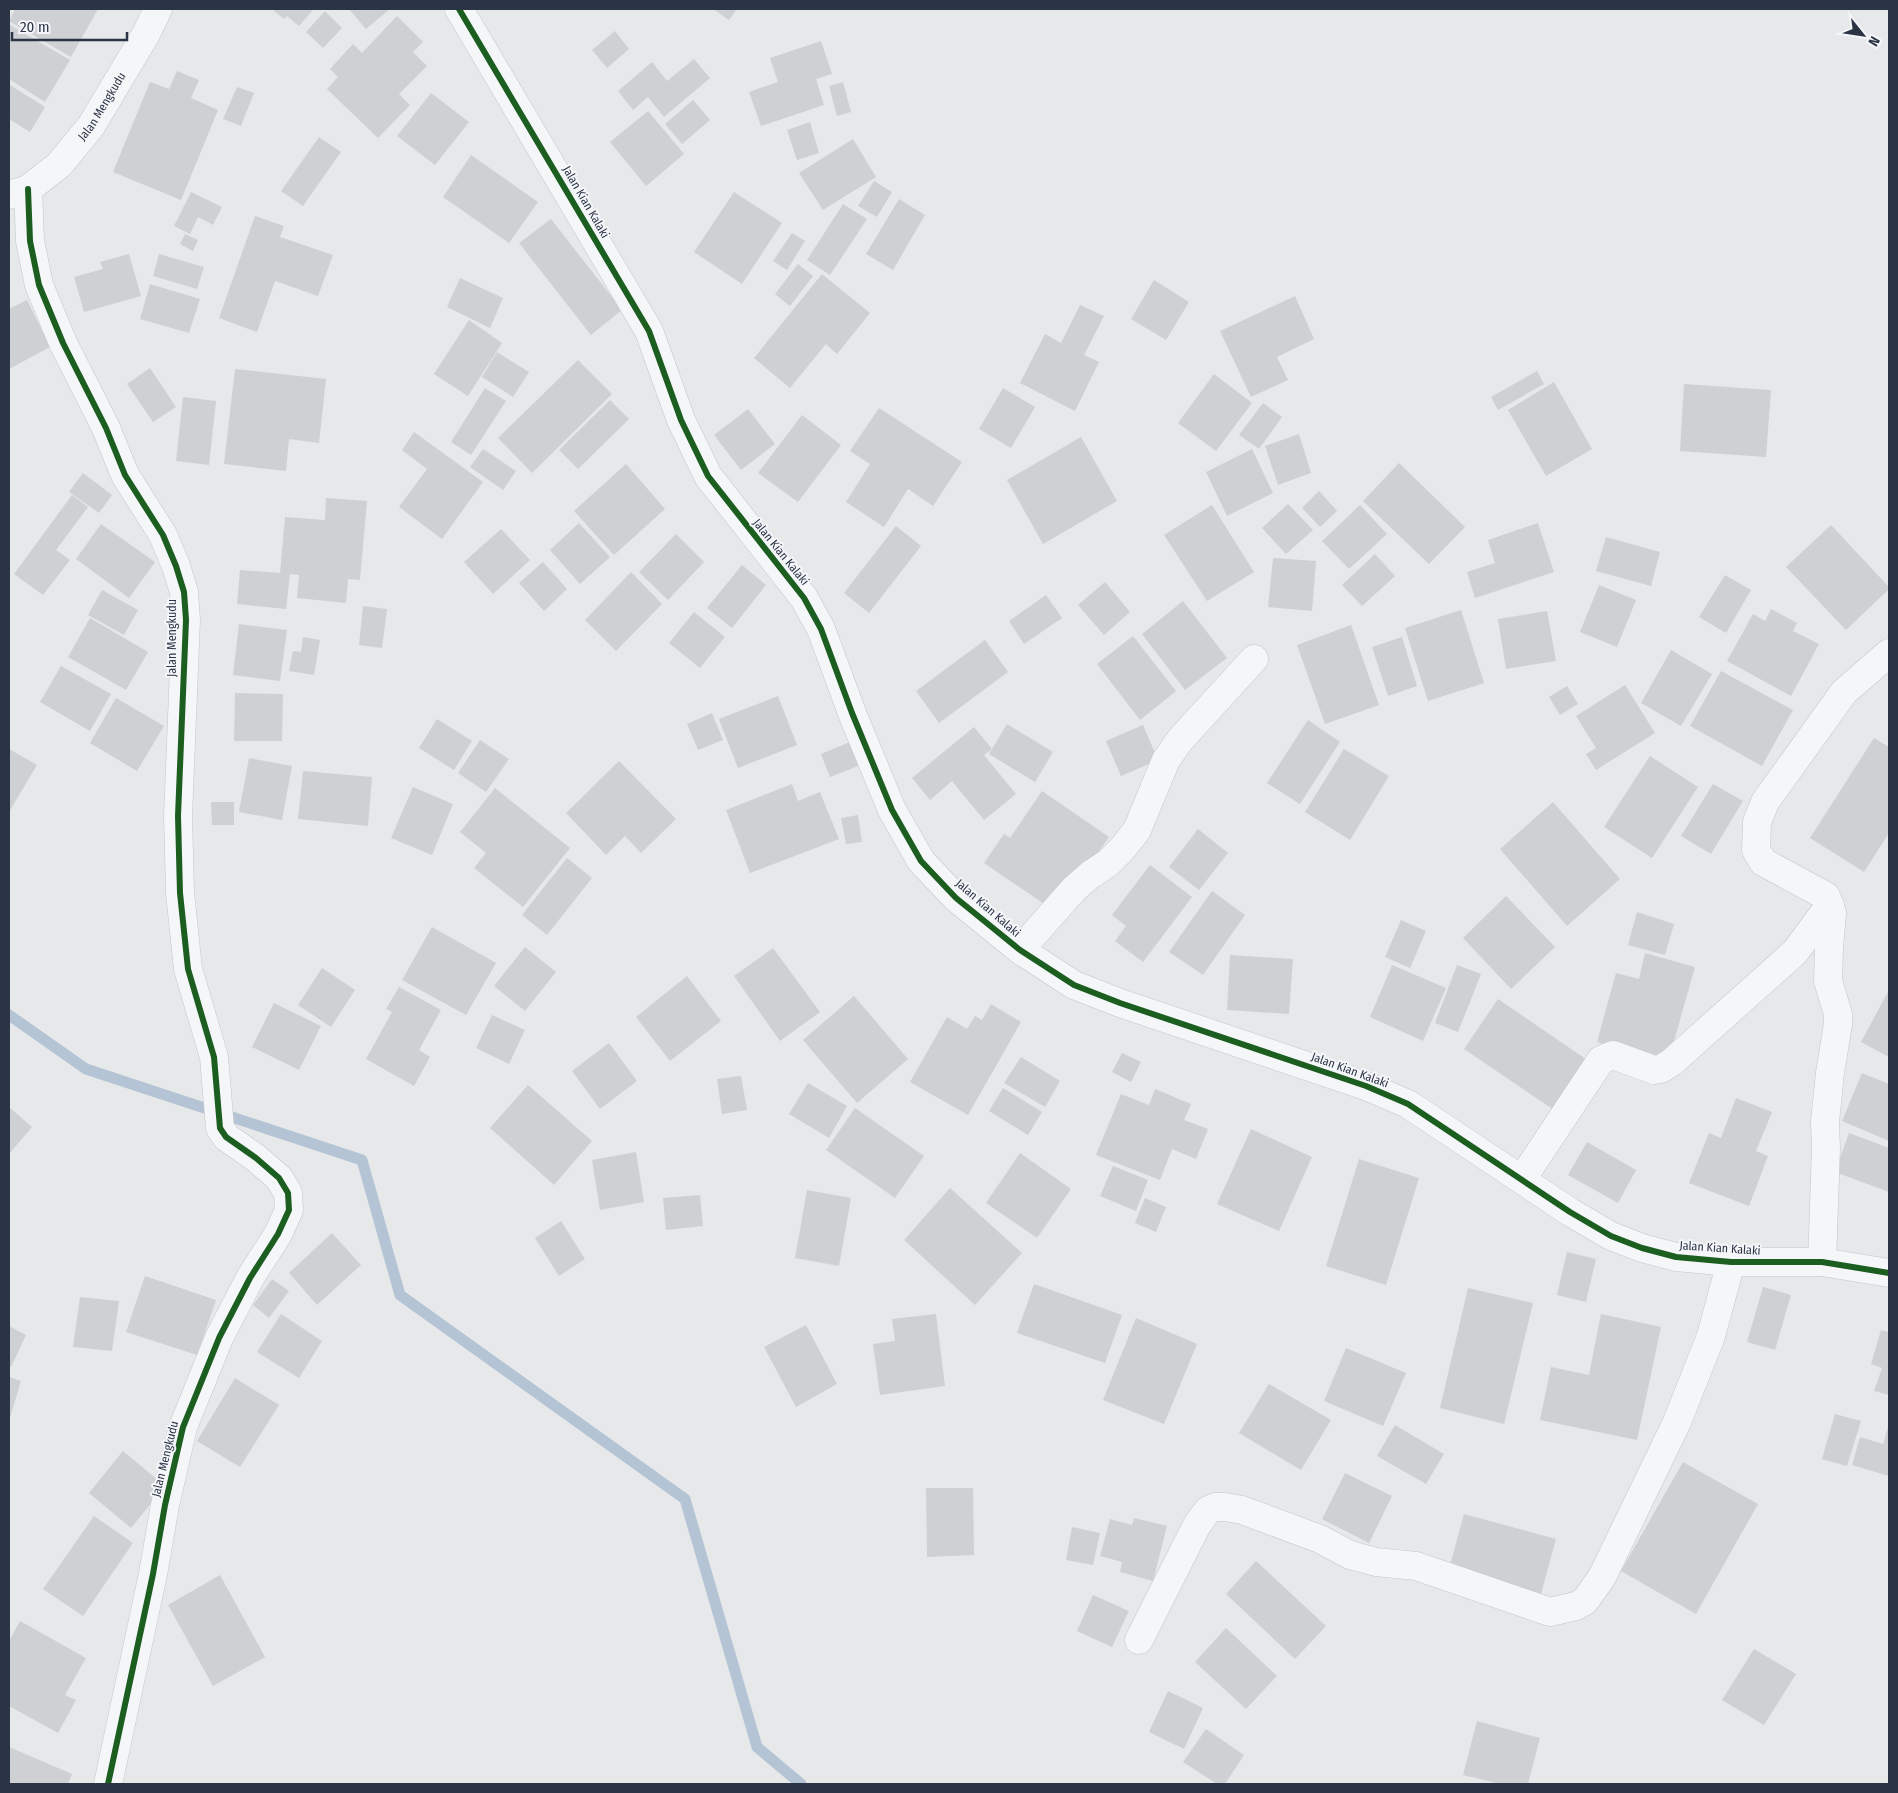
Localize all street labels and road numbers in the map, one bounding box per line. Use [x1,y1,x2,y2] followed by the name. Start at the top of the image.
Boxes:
[75,70,129,143] street label: Jalan Mengkudu
[560,163,612,241] street label: Jalan Kian Kalaki
[750,516,812,588] street label: Jalan Kian Kalaki
[165,599,179,677] street label: Jalan Mengkudu
[953,876,1023,940] street label: Jalan Kian Kalaki
[1309,1050,1391,1090] street label: Jalan Kian Kalaki
[1679,1238,1761,1258] street label: Jalan Kian Kalaki
[149,1419,181,1499] street label: Jalan Mengkudu

